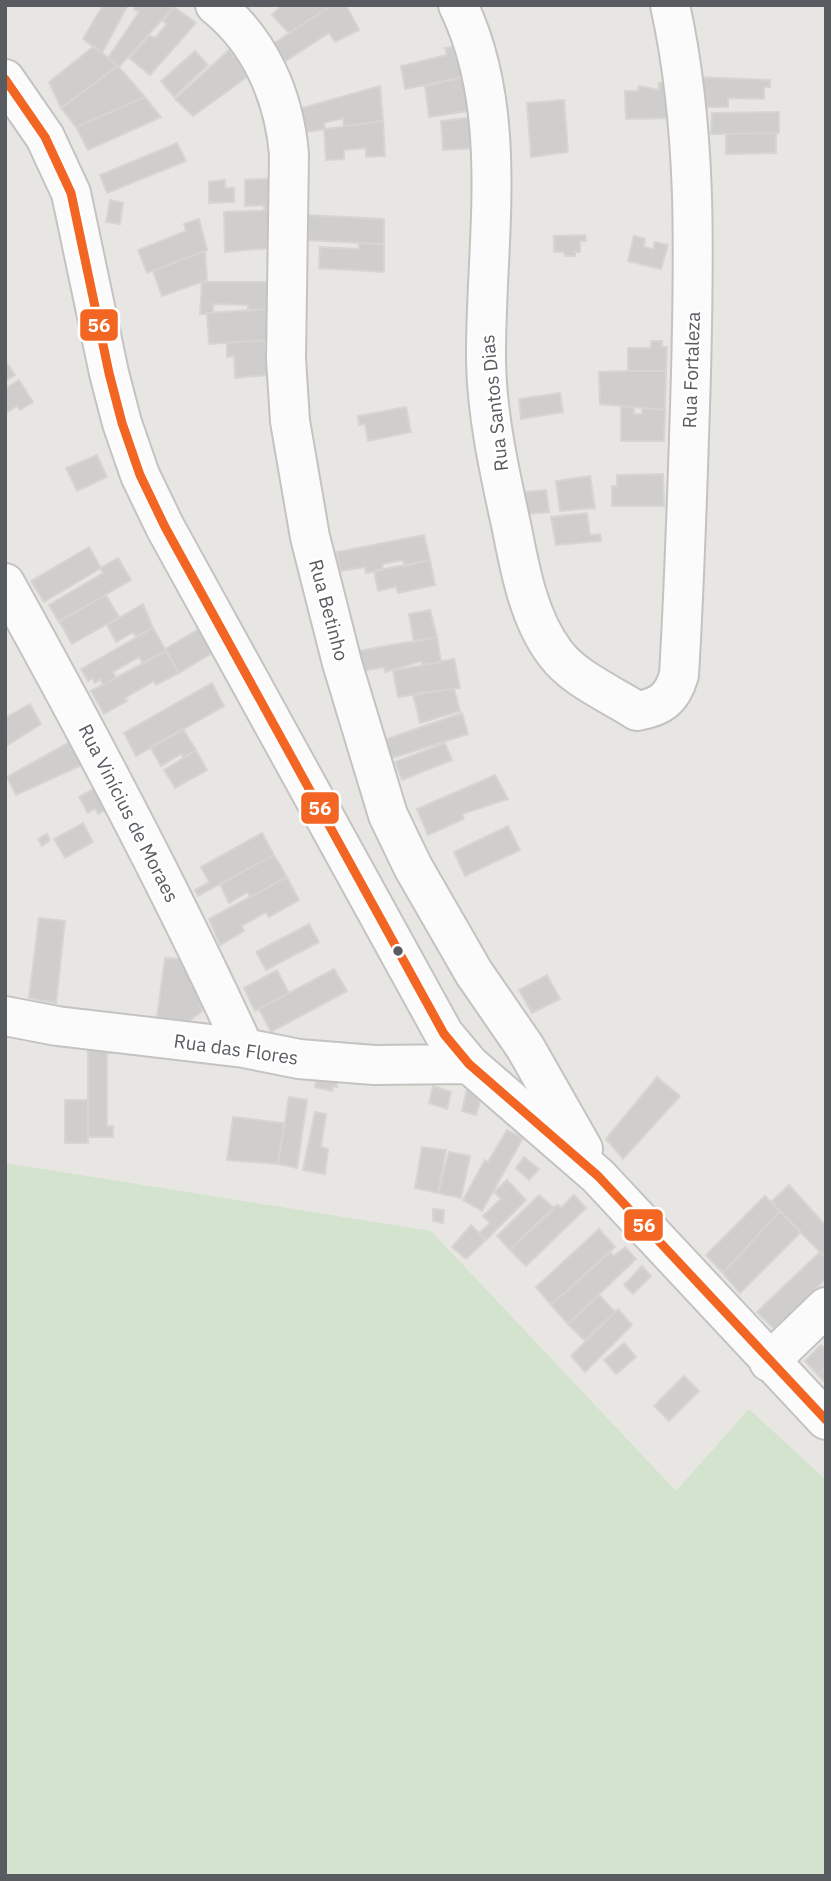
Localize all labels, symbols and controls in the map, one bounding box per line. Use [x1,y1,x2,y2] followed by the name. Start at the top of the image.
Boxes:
[79,308,119,342] line badge: 56
[677,311,705,429] street label: Rua Fortaleza
[88,313,110,337] text: 56
[475,333,513,473] street label: Rua Santos Dias
[304,557,354,663] street label: Rua Betinho
[74,720,184,906] street label: Rua Vinícius de Moraes
[300,791,340,825] line badge: 56
[309,796,331,820] text: 56
[391,944,405,958] unlabelled marker
[172,1028,300,1070] street label: Rua das Flores
[623,1208,664,1242] line badge: 56
[633,1213,655,1237] text: 56

